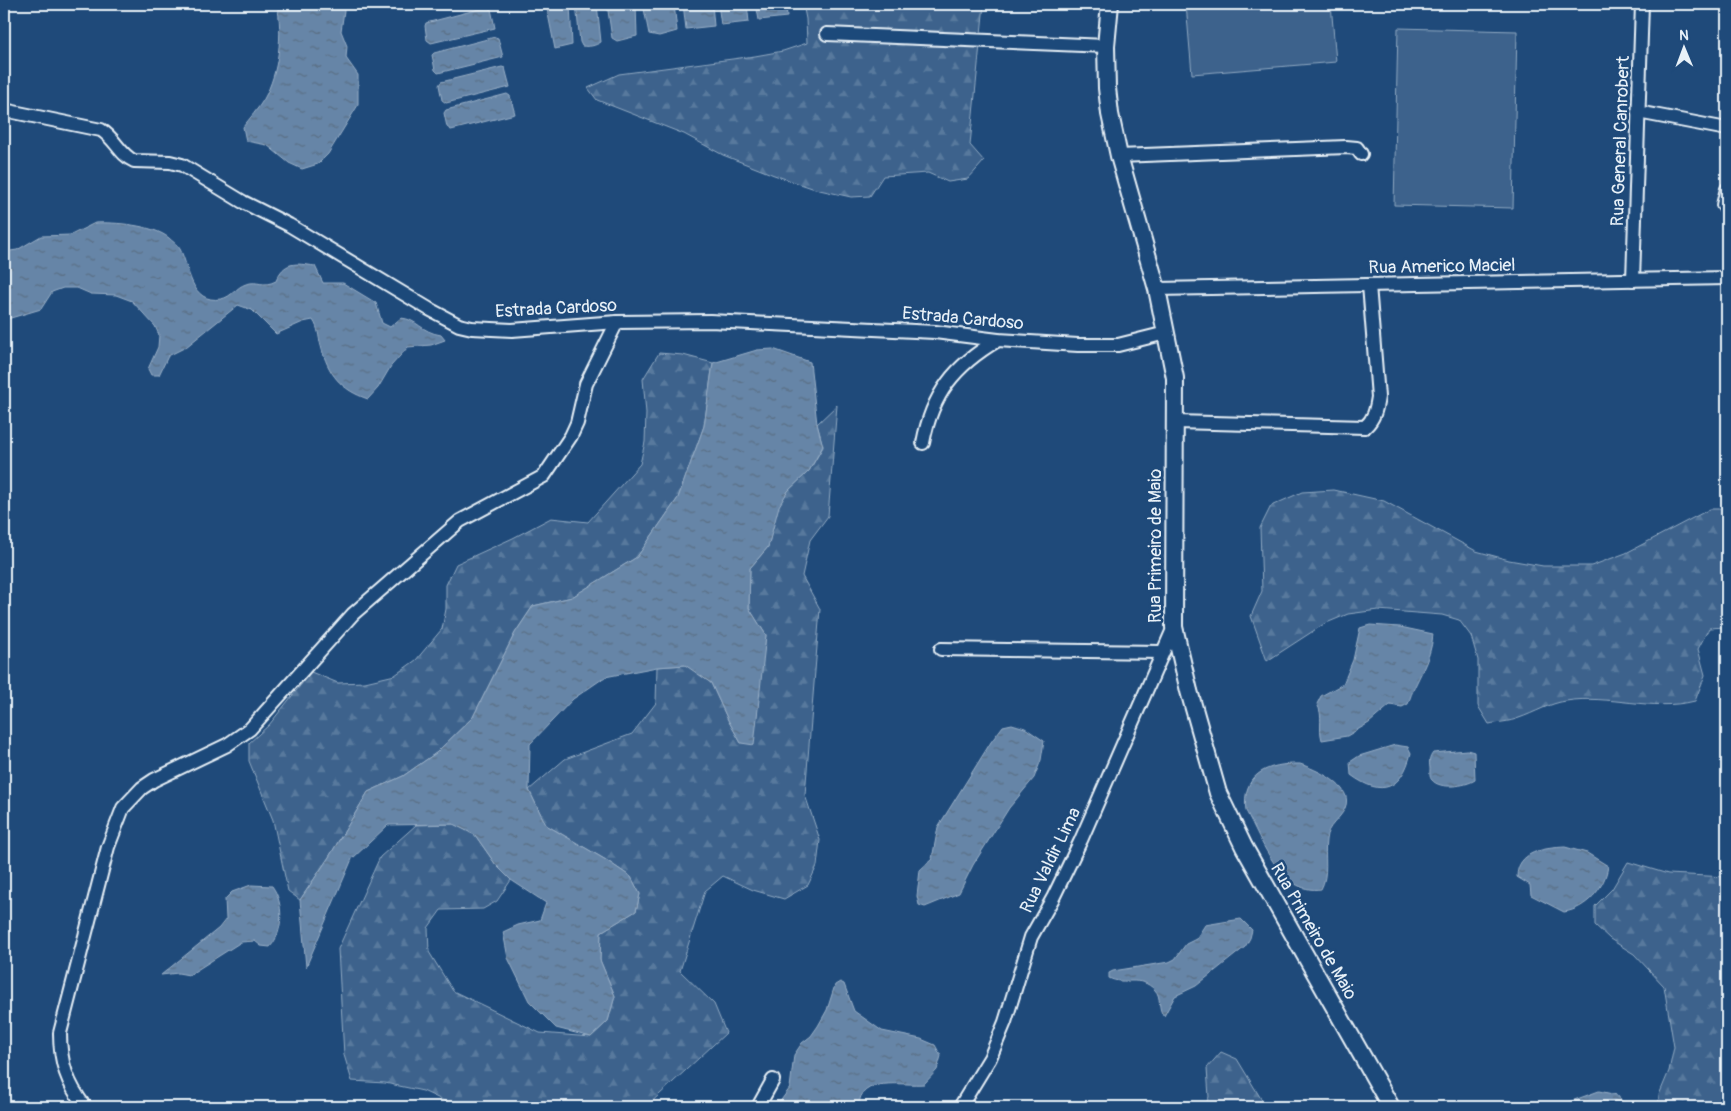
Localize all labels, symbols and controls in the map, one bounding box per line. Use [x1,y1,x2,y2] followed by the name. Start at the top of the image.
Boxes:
[1658,22,1708,72] north arrow
[1679,27,1689,44] text: N
[1606,55,1635,227] street label: Rua General Canrobert
[1368,254,1516,279] street label: Rua Americo Maciel
[495,294,618,323] street label: Estrada Cardoso
[901,302,1025,335] street label: Estrada Cardoso
[1144,469,1167,623] street label: Rua Primeiro de Maio
[1015,804,1086,917] street label: Rua Valdir Lima
[1265,859,1362,1004] street label: Rua Primeiro de Maio

